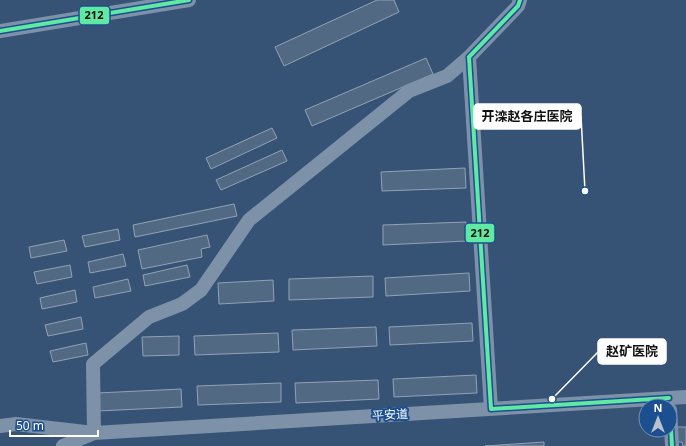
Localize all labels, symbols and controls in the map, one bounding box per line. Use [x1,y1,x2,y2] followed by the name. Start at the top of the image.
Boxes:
[79,6,110,25] line badge: 212
[85,7,103,22] text: 212
[474,104,581,129] callout: 开滦赵各庄医院
[481,107,573,125] text: 开滦赵各庄医院
[465,223,495,243] line badge: 212
[471,225,489,240] text: 212
[598,339,666,364] callout: 赵矿医院
[606,342,658,360] text: 赵矿医院
[638,398,678,438] north arrow
[654,400,662,415] text: N
[372,405,408,424] street label: 平安道
[10,412,98,438] scale bar
[16,417,44,434] text: 50 m

